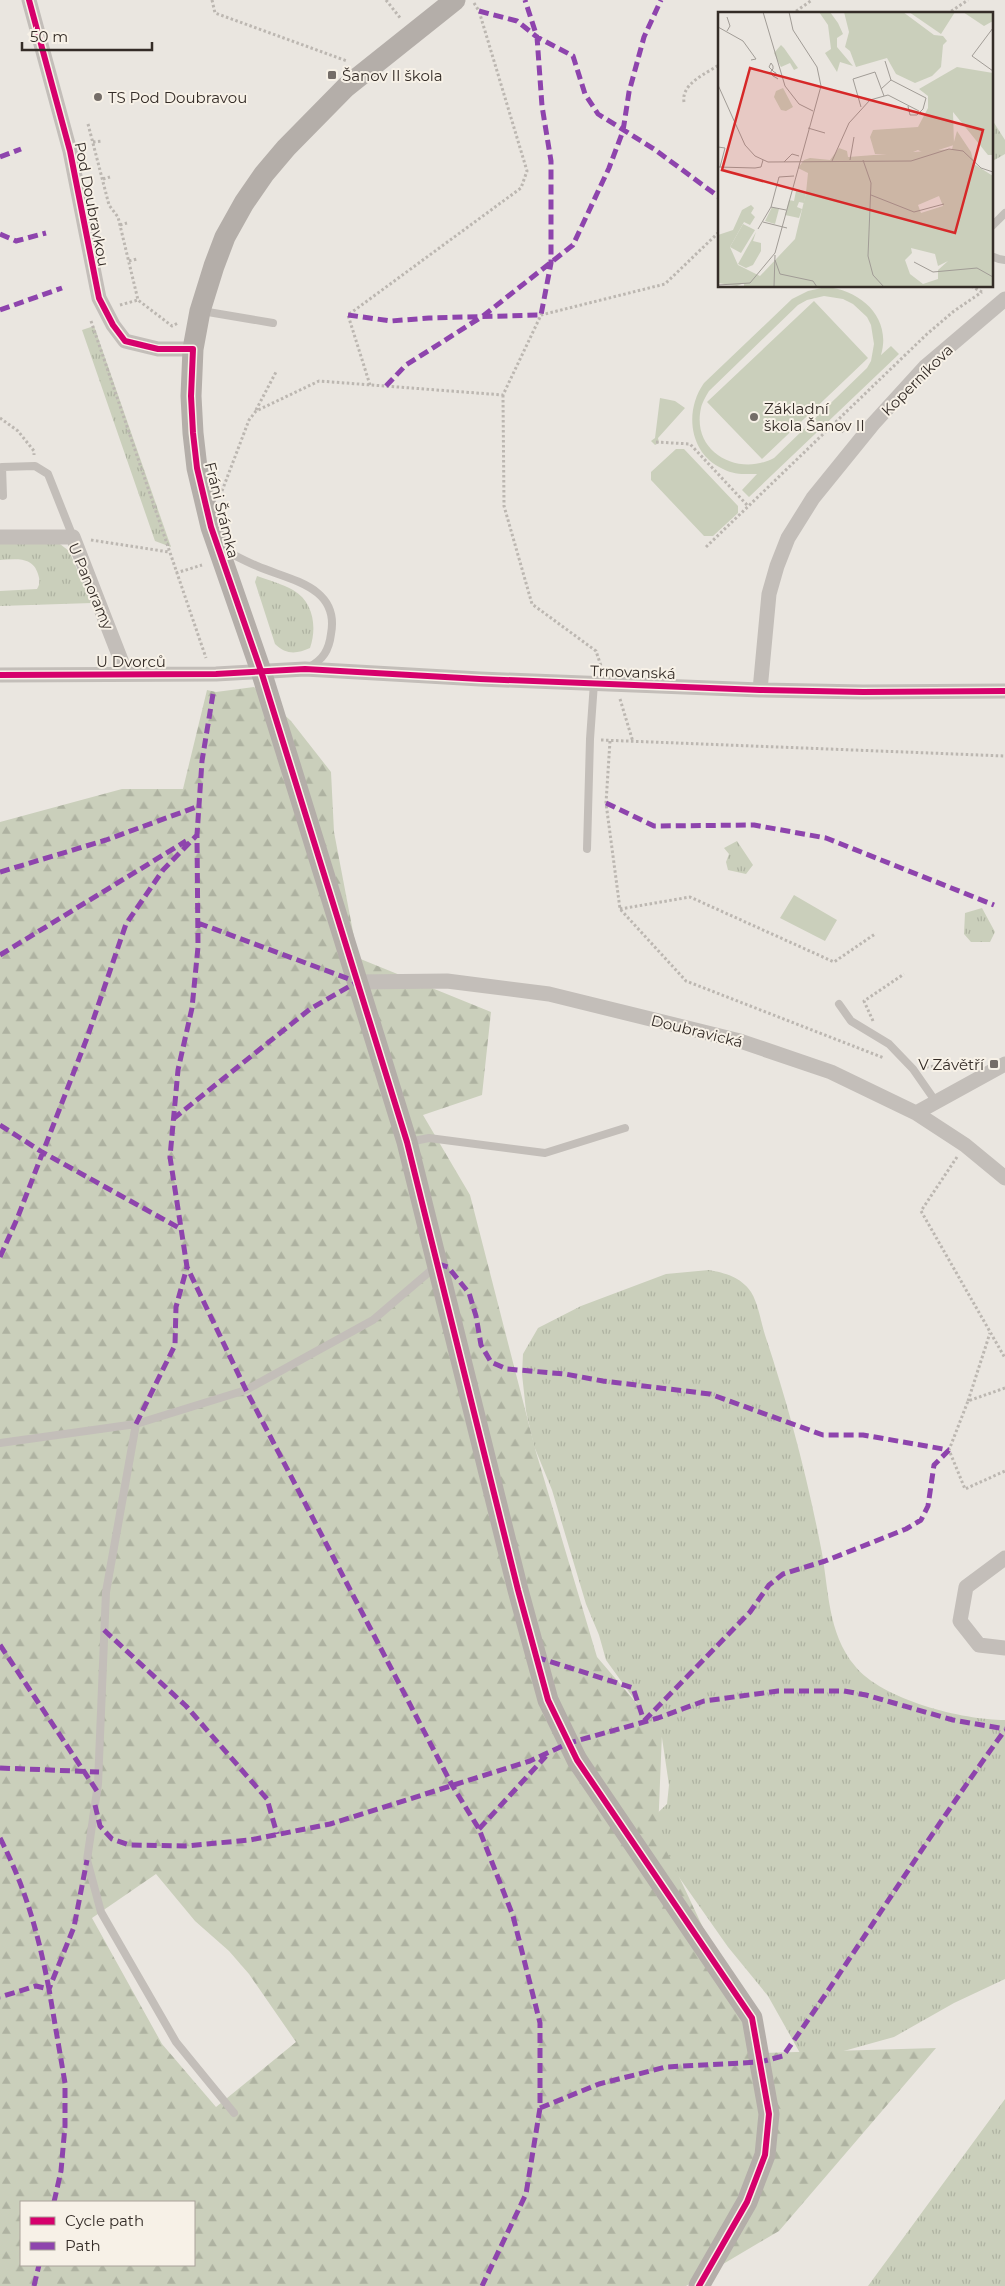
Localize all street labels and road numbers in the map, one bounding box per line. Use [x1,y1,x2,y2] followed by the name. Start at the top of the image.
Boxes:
[71,140,113,268] street label: Pod Doubravkou
[877,340,957,420] street label: Koperníkova
[201,460,243,560] street label: Fráni Šrámka
[64,540,118,633] street label: U Panoramy
[96,652,166,671] street label: U Dvorců
[590,661,676,683] street label: Trnovanská
[649,1010,745,1052] street label: Doubravická

